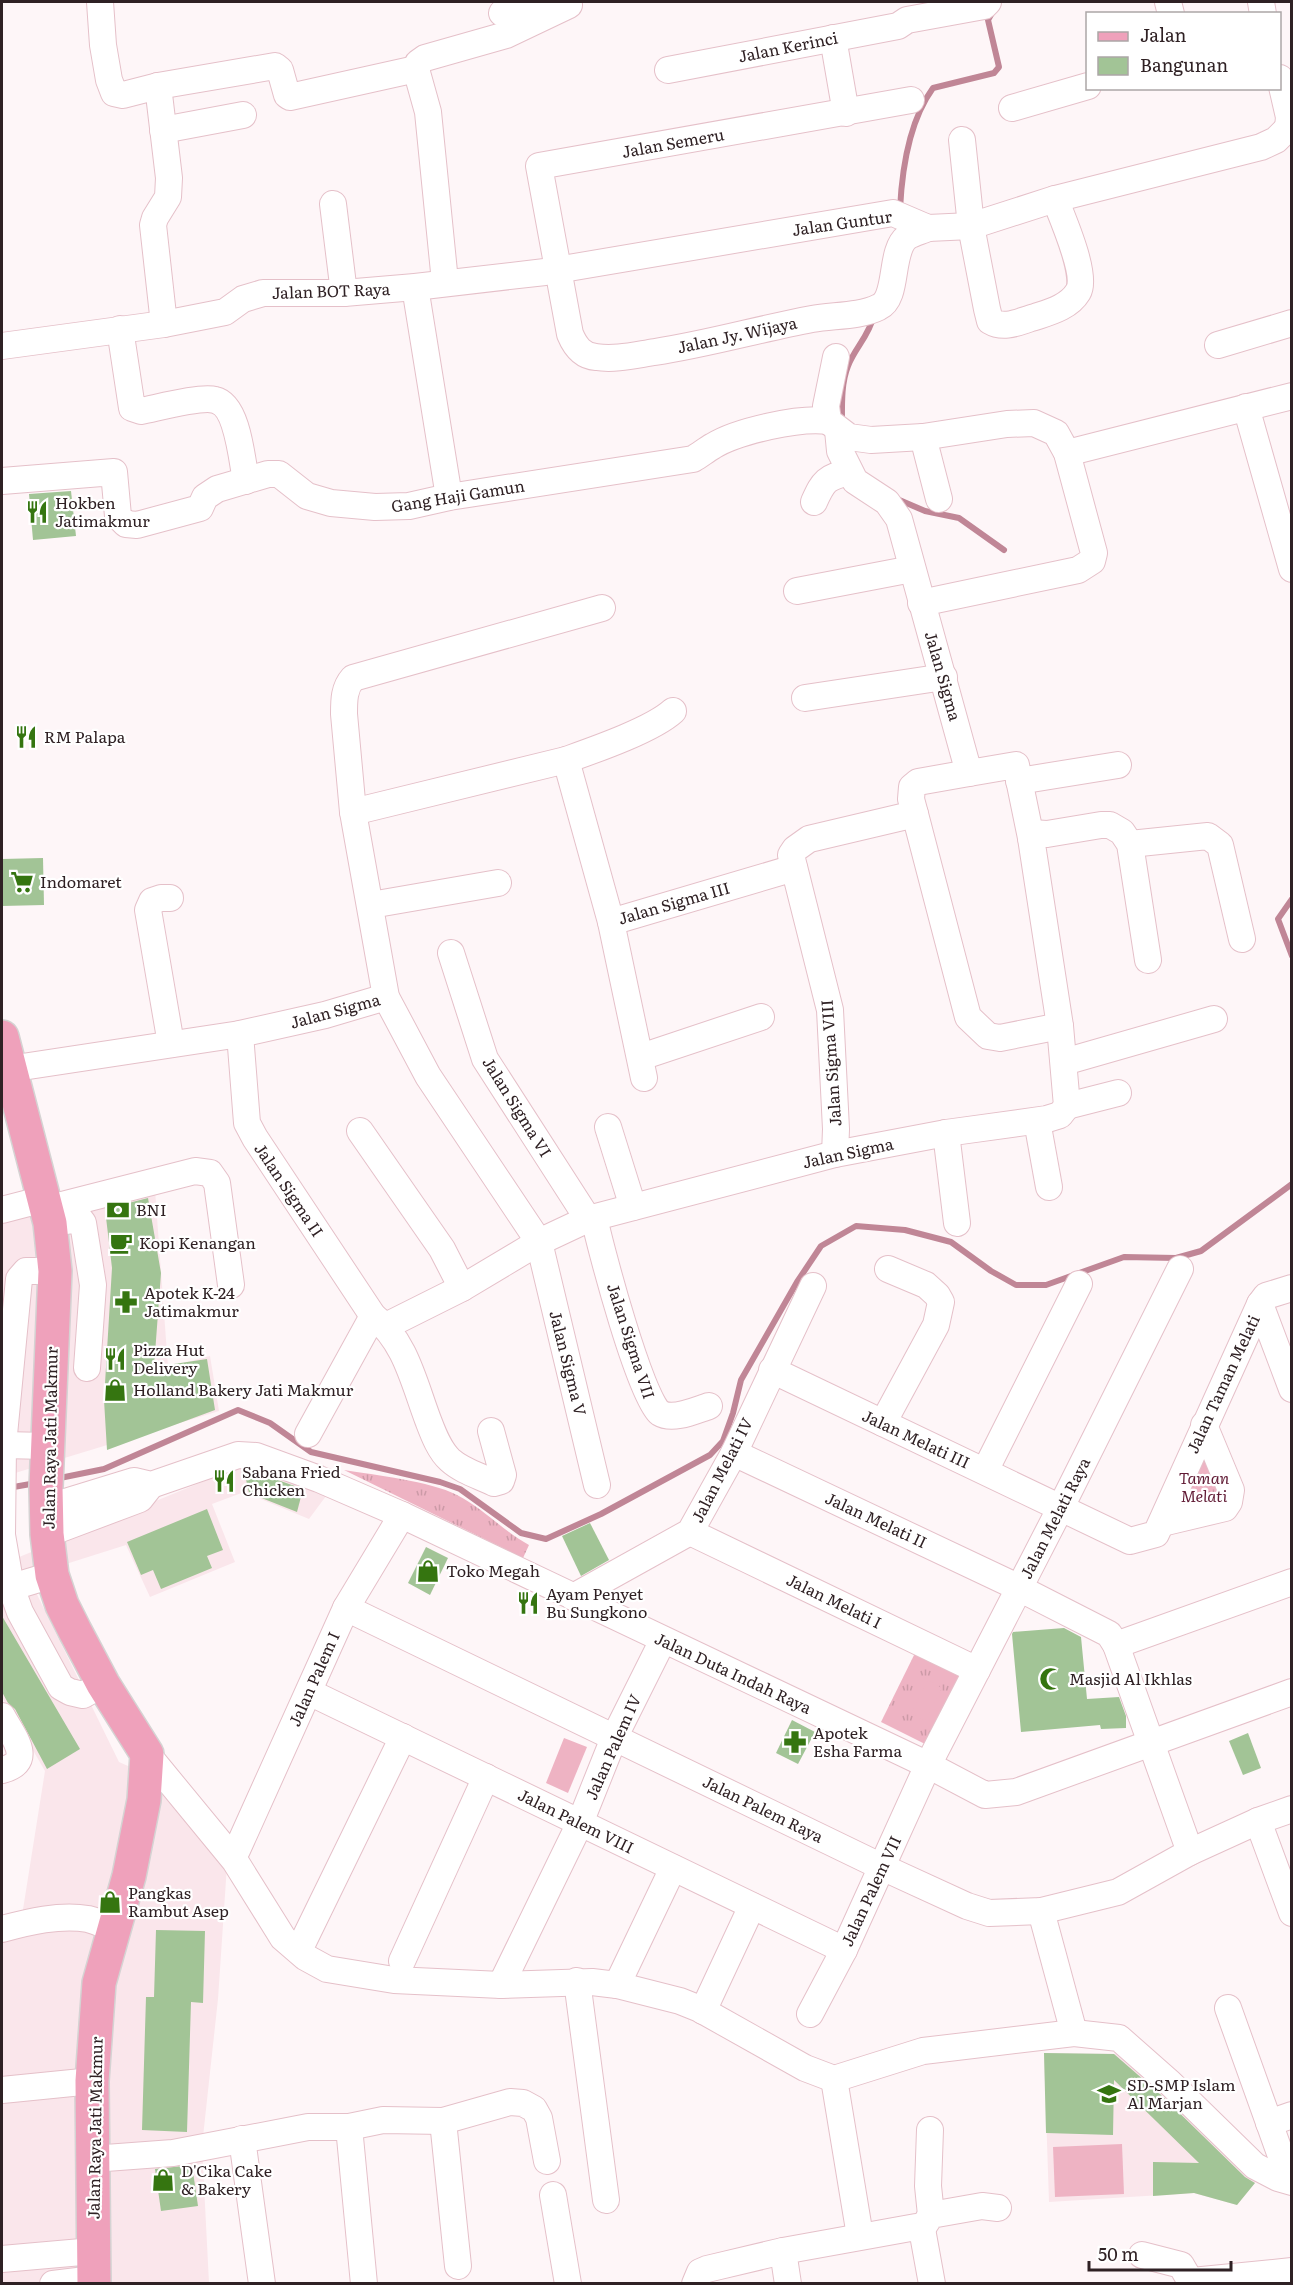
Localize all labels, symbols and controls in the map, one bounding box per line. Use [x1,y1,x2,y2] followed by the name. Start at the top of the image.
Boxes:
[1086,12,1281,90] legend
[1140,21,1187,48] text: Jalan
[736,25,840,67] street label: Jalan Kerinci
[1140,51,1228,78] text: Bangunan
[620,121,726,163] street label: Jalan Semeru
[790,203,894,241] street label: Jalan Guntur
[271,276,391,304] street label: Jalan BOT Raya
[675,310,799,358] street label: Jalan Jy. Wijaya
[389,473,527,517] street label: Gang Haji Gamun
[55,490,150,532] place label: Hokben Jatimakmur
[24,499,50,525] restaurant icon: Hokben Jatimakmur
[920,628,968,724] street label: Jalan Sigma
[13,724,39,750] restaurant icon: RM Palapa
[44,724,126,748] place label: RM Palapa
[9,869,35,895] supermarket icon: Indomaret
[40,869,122,893] place label: Indomaret
[615,875,732,929] street label: Jalan Sigma III
[287,986,383,1034] street label: Jalan Sigma
[814,999,846,1127] street label: Jalan Sigma VIII
[477,1052,558,1161] street label: Jalan Sigma VI
[800,1131,896,1173] street label: Jalan Sigma
[249,1138,330,1241] street label: Jalan Sigma II
[105,1197,131,1223] bank icon: BNI
[136,1197,166,1221] place label: BNI
[108,1230,134,1256] cafe icon: Kopi Kenangan
[139,1230,256,1254] place label: Kopi Kenangan
[144,1280,239,1322] place label: Apotek K-24 Jatimakmur
[602,1280,662,1402] street label: Jalan Sigma VII
[113,1289,139,1315] pharmacy icon: Apotek K-24 Jatimakmur
[544,1308,594,1418] street label: Jalan Sigma V
[1179,1310,1265,1457] street label: Jalan Taman Melati
[133,1337,205,1379] place label: Pizza Hut Delivery
[35,1346,63,1530] street label: Jalan Raya Jati Makmur
[102,1346,128,1372] restaurant icon: Pizza Hut Delivery
[102,1377,128,1403] shop icon: Holland Bakery Jati Makmur
[133,1377,354,1401] place label: Holland Bakery Jati Makmur
[859,1403,974,1474] street label: Jalan Melati III
[684,1413,758,1526] street label: Jalan Melati IV
[1013,1452,1095,1582] street label: Jalan Melati Raya
[242,1459,341,1501] place label: Sabana Fried Chicken
[1179,1465,1230,1507] park label: Taman Melati
[211,1468,237,1494] restaurant icon: Sabana Fried Chicken
[822,1485,931,1553] street label: Jalan Melati II
[415,1558,441,1584] shop icon: Toko Megah
[446,1558,540,1582] place label: Toko Megah
[783,1567,886,1634] street label: Jalan Melati I
[546,1581,648,1623] place label: Ayam Penyet Bu Sungkono
[515,1590,541,1616] restaurant icon: Ayam Penyet Bu Sungkono
[651,1625,816,1719] street label: Jalan Duta Indah Raya
[282,1627,345,1730] street label: Jalan Palem I
[1038,1666,1064,1692] mosque icon: Masjid Al Ikhlas
[1069,1666,1192,1690] place label: Masjid Al Ikhlas
[578,1690,646,1803] street label: Jalan Palem IV
[813,1720,903,1762] place label: Apotek Esha Farma
[782,1729,808,1755] pharmacy icon: Apotek Esha Farma
[699,1768,828,1848] street label: Jalan Palem Raya
[514,1782,638,1859] street label: Jalan Palem VIII
[834,1831,906,1950] street label: Jalan Palem VII
[128,1880,229,1922] place label: Pangkas Rambut Asep
[97,1889,123,1915] shop icon: Pangkas Rambut Asep
[80,2036,108,2220] street label: Jalan Raya Jati Makmur
[1127,2072,1236,2114] place label: SD-SMP Islam Al Marjan
[1096,2081,1122,2107] school or university icon: SD-SMP Islam Al Marjan
[181,2158,272,2200] place label: D'Cika Cake & Bakery
[150,2167,176,2193] shop icon: D'Cika Cake & Bakery
[1089,2234,1232,2272] scale bar
[1098,2240,1139,2267] text: 50 m

